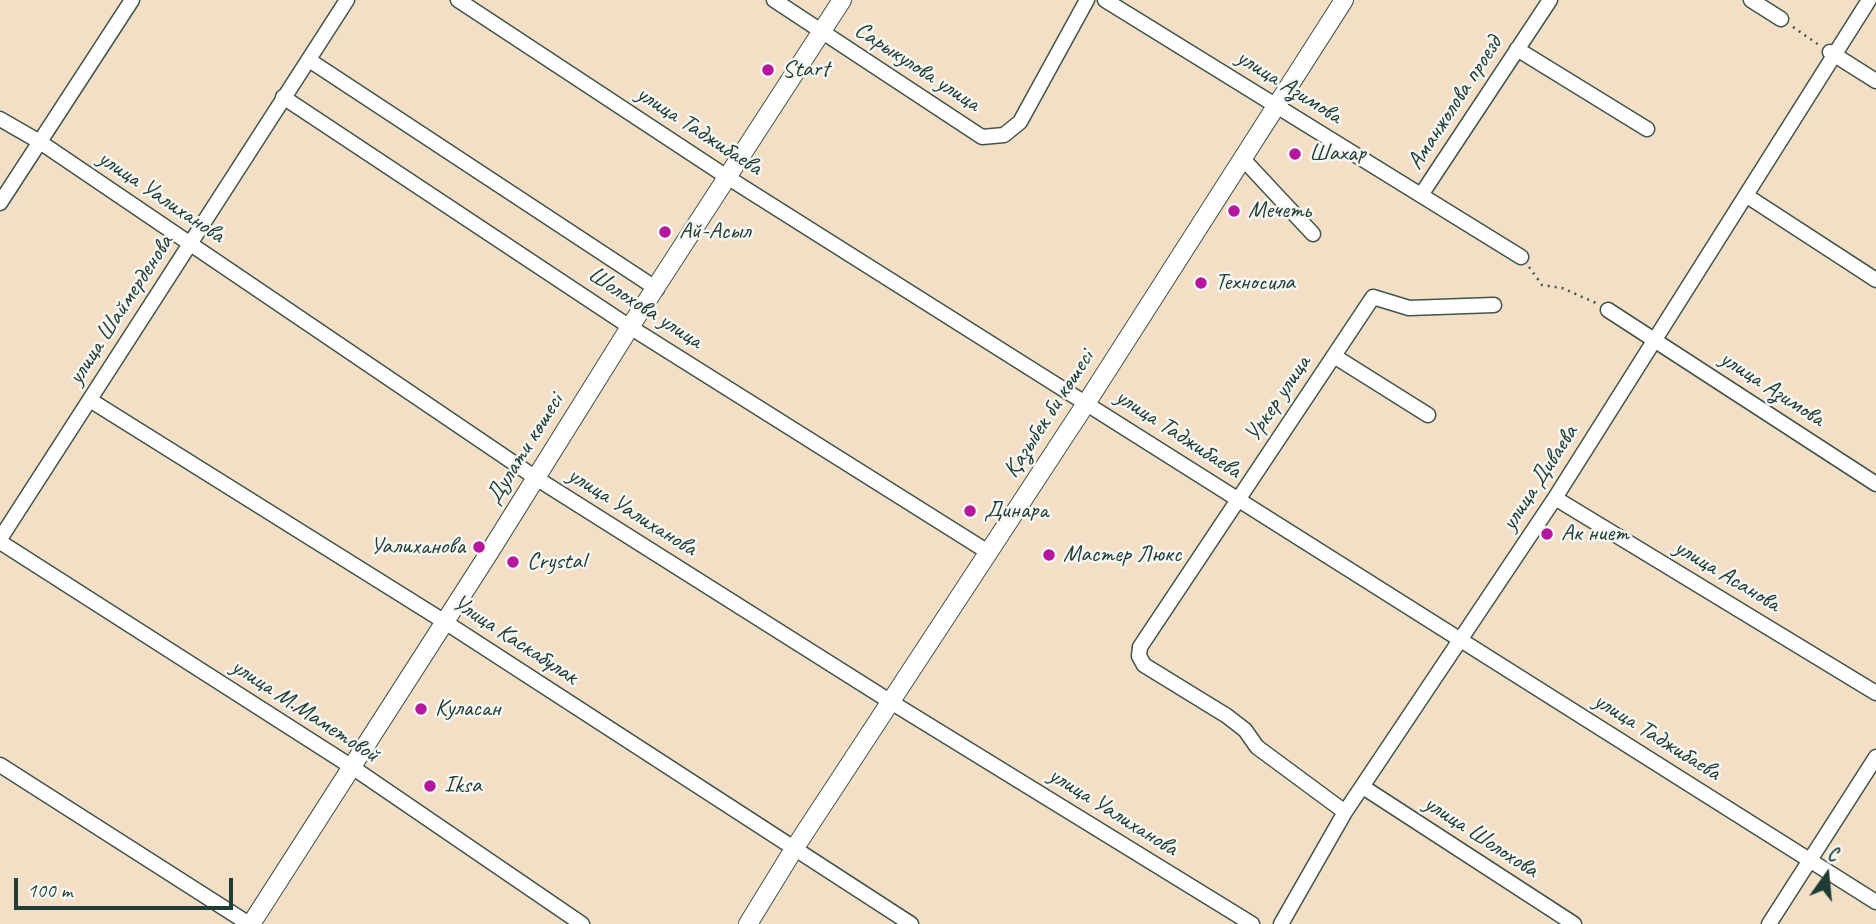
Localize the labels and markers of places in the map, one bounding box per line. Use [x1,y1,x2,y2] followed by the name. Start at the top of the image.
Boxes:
[782,56,829,84] place label: Start
[760,62,776,78] marker: Start
[1309,140,1366,168] place label: Шахар
[1287,146,1303,162] marker: Шахар
[1248,197,1311,225] place label: Мечеть
[1226,203,1242,219] marker: Мечеть
[679,218,750,246] place label: Ай-Асыл
[657,224,673,240] marker: Ай-Асыл
[1215,269,1295,297] place label: Техносила
[1193,275,1209,291] marker: Техносила
[984,497,1048,525] place label: Динара
[962,503,978,519] marker: Динара
[1561,520,1629,548] place label: Ак ниет
[1539,526,1555,542] marker: Ак ниет
[370,533,465,561] place label: Уалиханова
[471,539,487,555] marker: Уалиханова
[1063,541,1181,569] place label: Мастер Люкс
[1041,547,1057,563] marker: Мастер Люкс
[527,548,586,576] place label: Crystal
[505,554,521,570] marker: Crystal
[435,695,500,723] place label: Куласан
[413,701,429,717] marker: Куласан
[444,772,482,800] place label: Iksa
[422,778,438,794] marker: Iksa

